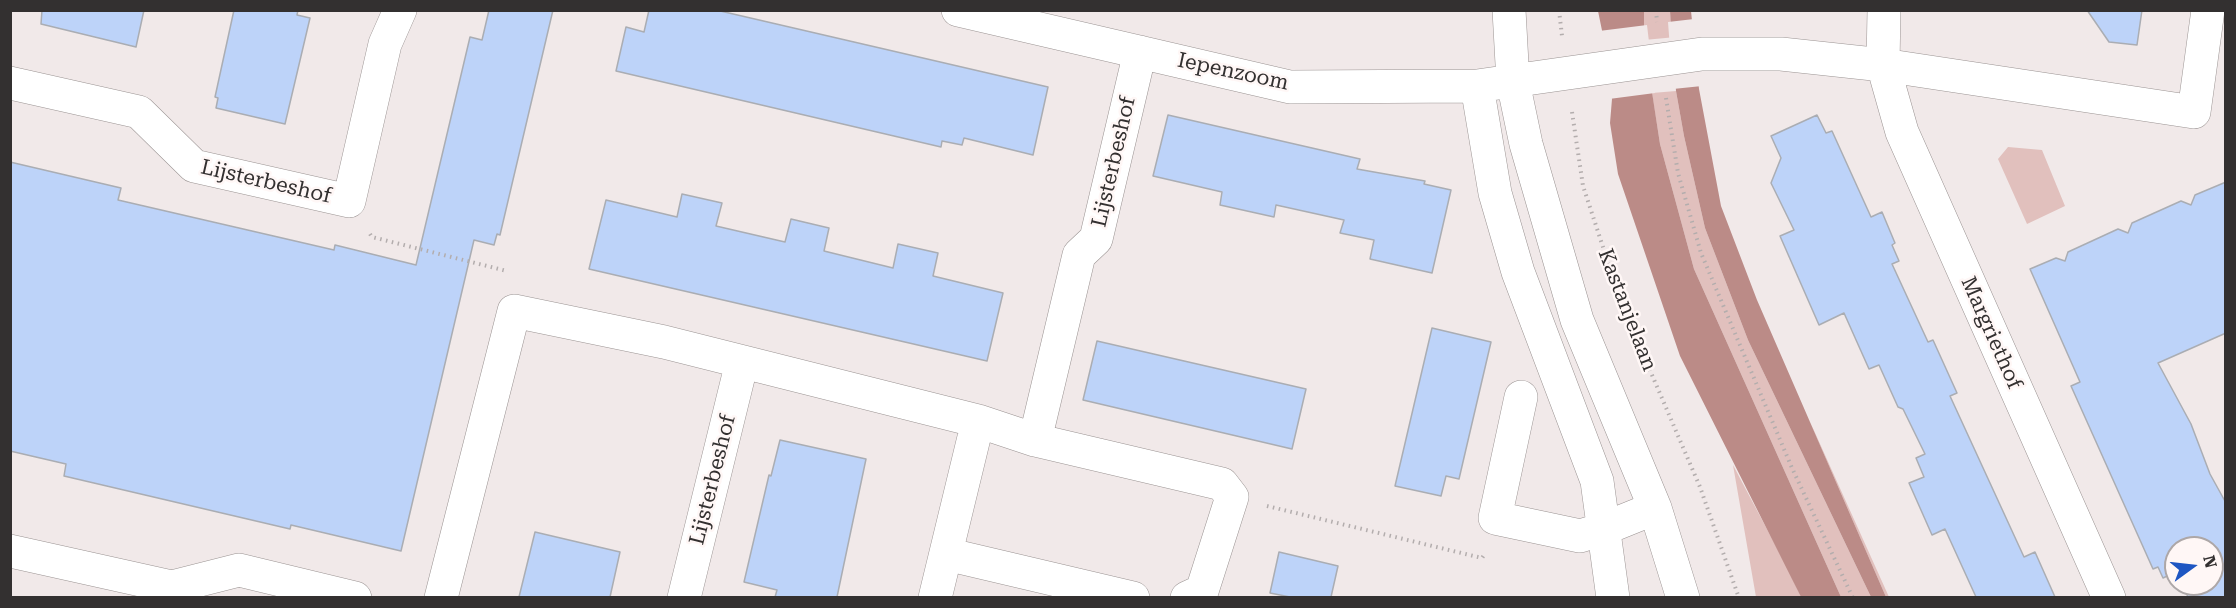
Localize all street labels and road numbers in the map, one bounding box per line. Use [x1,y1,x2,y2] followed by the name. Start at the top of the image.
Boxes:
[1175,48,1291,96] street label: Iepenzoom
[1087,94,1141,230] street label: Lijsterbeshof
[198,155,334,209] street label: Lijsterbeshof
[1592,245,1662,375] street label: Kastanjelaan
[1955,273,2027,393] street label: Margriethof
[685,412,741,548] street label: Lijsterbeshof

